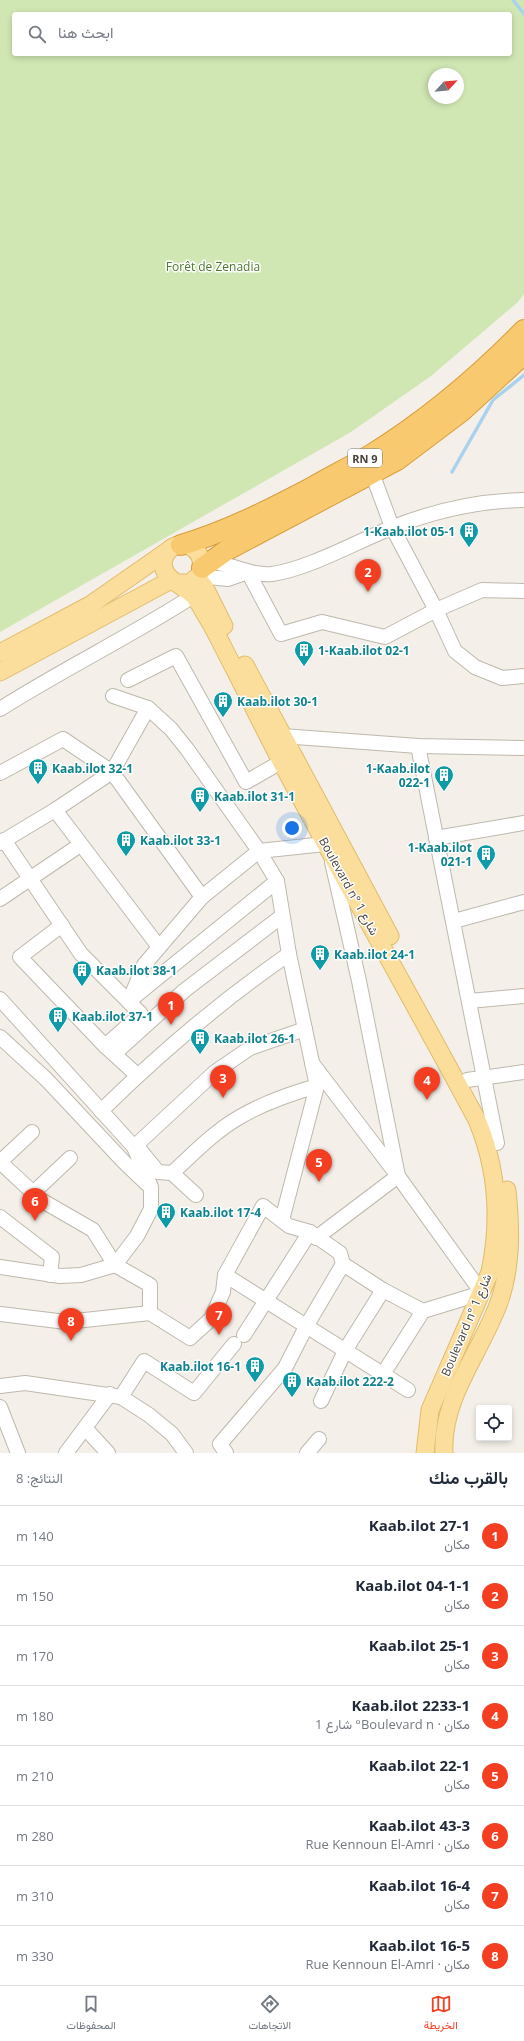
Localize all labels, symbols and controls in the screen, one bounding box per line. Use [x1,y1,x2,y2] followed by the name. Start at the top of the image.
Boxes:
[12,12,512,56] search box
[58,22,113,42] text: ابحث هنا
[26,23,48,45] icon: search
[428,68,464,104] north arrow
[166,258,260,275] park label: Forêt de Zenadia
[348,449,382,467] road number: RN 9
[458,520,480,548] building icon: 1-Kaab.ilot 05-1
[363,523,455,540] place label: 1-Kaab.ilot 05-1
[355,559,381,592] pin: 2
[293,639,315,667] building icon: 1-Kaab.ilot 02-1
[318,642,410,659] place label: 1-Kaab.ilot 02-1
[212,690,234,718] building icon: Kaab.ilot 30-1
[237,693,318,710] place label: Kaab.ilot 30-1
[27,757,49,785] building icon: Kaab.ilot 32-1
[52,760,133,777] place label: Kaab.ilot 32-1
[366,760,430,791] place label: 1-Kaab.ilot 022-1
[433,764,455,792] building icon: 1-Kaab.ilot 022-1
[189,785,211,813] building icon: Kaab.ilot 31-1
[214,788,295,805] place label: Kaab.ilot 31-1
[282,818,302,838] your location
[115,829,137,857] building icon: Kaab.ilot 33-1
[140,832,221,849] place label: Kaab.ilot 33-1
[314,834,383,939] street label: Boulevard n° شارع 1
[408,839,472,870] place label: 1-Kaab.ilot 021-1
[475,843,497,871] building icon: 1-Kaab.ilot 021-1
[309,943,331,971] building icon: Kaab.ilot 24-1
[334,946,415,963] place label: Kaab.ilot 24-1
[71,959,93,987] building icon: Kaab.ilot 38-1
[96,962,177,979] place label: Kaab.ilot 38-1
[158,992,184,1025] pin: 1
[47,1005,69,1033] building icon: Kaab.ilot 37-1
[72,1008,153,1025] place label: Kaab.ilot 37-1
[189,1027,211,1055] building icon: Kaab.ilot 26-1
[214,1030,295,1047] place label: Kaab.ilot 26-1
[210,1065,236,1098] pin: 3
[414,1067,440,1100] pin: 4
[306,1149,332,1182] pin: 5
[22,1188,48,1221] pin: 6
[155,1201,177,1229] building icon: Kaab.ilot 17-4
[180,1204,261,1221] place label: Kaab.ilot 17-4
[437,1271,496,1379] street label: Boulevard n° شارع 1
[206,1302,232,1335] pin: 7
[58,1308,84,1341] pin: 8
[244,1355,266,1383] building icon: Kaab.ilot 16-1
[160,1358,241,1375] place label: Kaab.ilot 16-1
[281,1370,303,1398] building icon: Kaab.ilot 222-2
[306,1373,394,1390] place label: Kaab.ilot 222-2
[476,1405,512,1441] map controls
[476,1405,512,1441] button: locate
[429,1466,508,1489] text: بالقرب منك
[16,1469,63,1487] text: النتائج: 8
[369,1515,470,1535] text: Kaab.ilot 27-1
[16,1527,54,1545] text: 140 m
[491,1527,499,1545] text: 1
[444,1535,470,1553] text: مكان
[355,1575,470,1595] text: 1-Kaab.ilot 04-1
[16,1587,54,1605] text: 150 m
[491,1587,499,1605] text: 2
[444,1595,470,1613] text: مكان
[369,1635,470,1655] text: Kaab.ilot 25-1
[16,1647,54,1665] text: 170 m
[491,1647,499,1665] text: 3
[444,1655,470,1673] text: مكان
[352,1695,470,1715] text: Kaab.ilot 2233-1
[16,1707,54,1725] text: 180 m
[491,1707,499,1725] text: 4
[315,1715,470,1733] text: مكان · Boulevard n° شارع 1
[369,1755,470,1775] text: Kaab.ilot 22-1
[16,1767,54,1785] text: 210 m
[491,1767,499,1785] text: 5
[444,1775,470,1793] text: مكان
[369,1815,470,1835] text: Kaab.ilot 43-3
[16,1827,54,1845] text: 280 m
[491,1827,499,1845] text: 6
[305,1835,470,1853] text: مكان · Rue Kennoun El-Amri
[369,1875,470,1895] text: Kaab.ilot 16-4
[16,1887,54,1905] text: 310 m
[491,1887,499,1905] text: 7
[444,1895,470,1913] text: مكان
[369,1935,470,1955] text: Kaab.ilot 16-5
[16,1947,54,1965] text: 330 m
[491,1947,499,1965] text: 8
[305,1955,470,1973] text: مكان · Rue Kennoun El-Amri
[66,1993,116,2035] tab: المحفوظات
[248,1993,291,2035] tab: الاتجاهات
[424,1993,458,2035] tab: الخريطة

